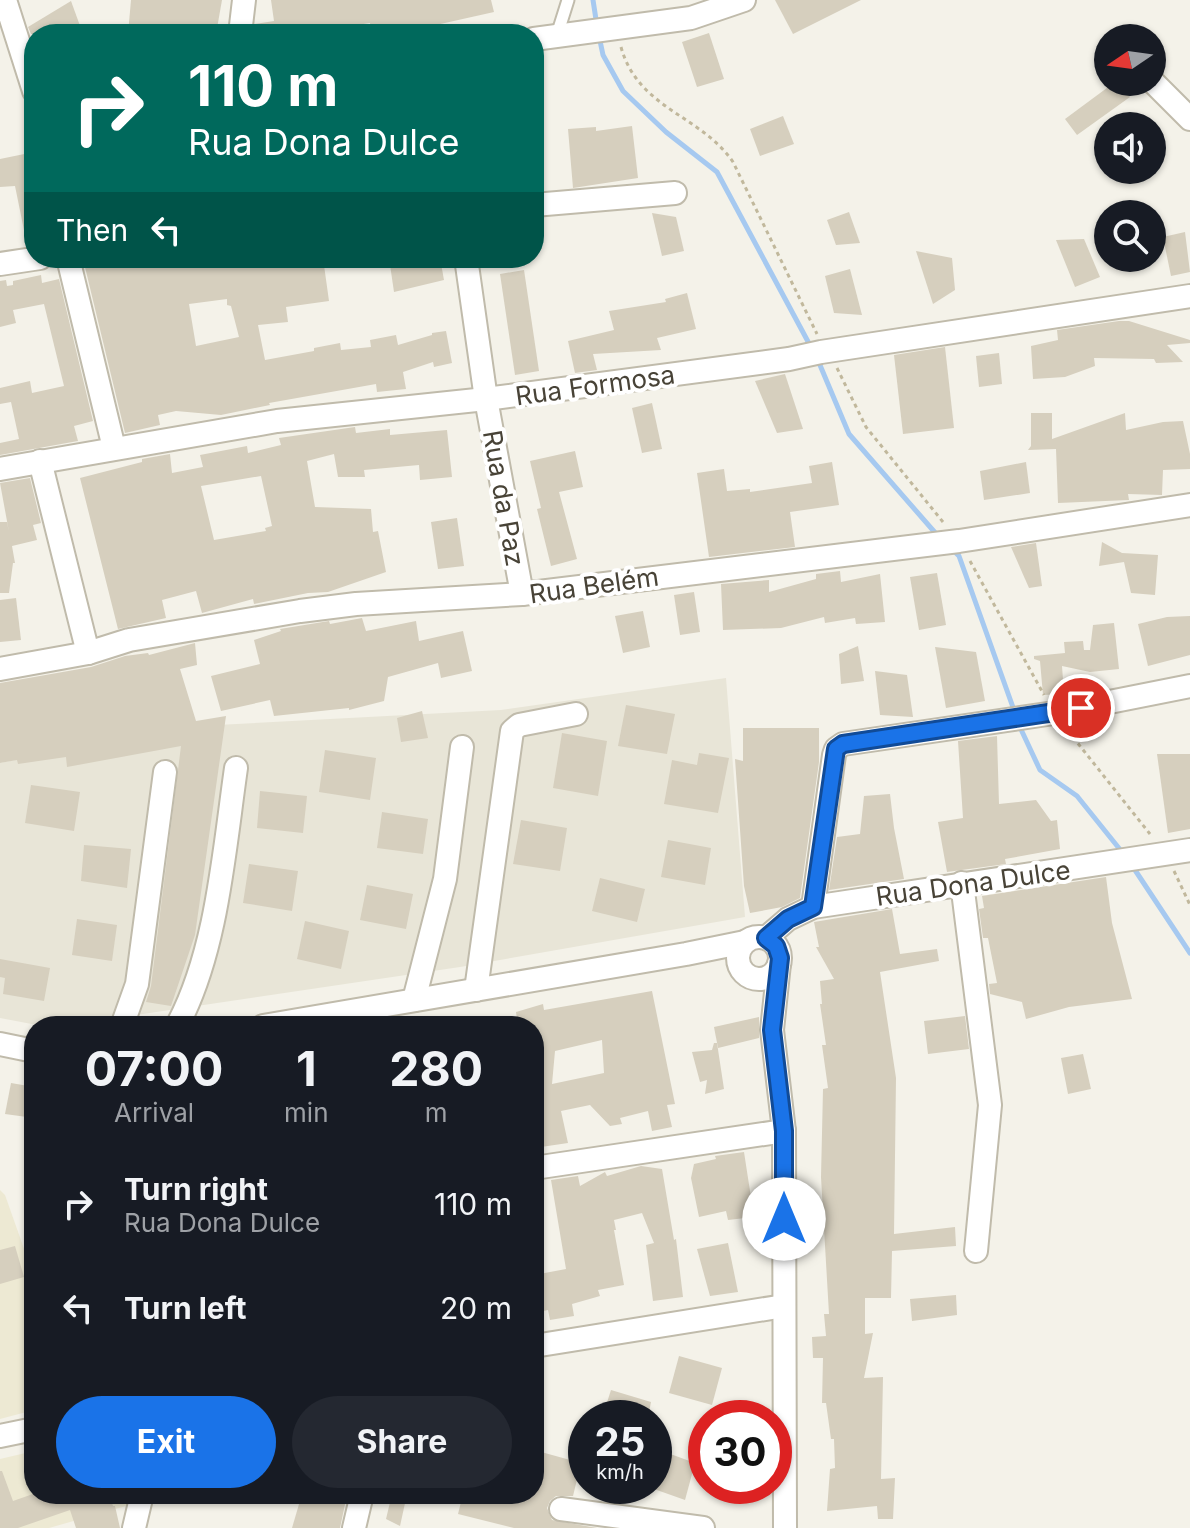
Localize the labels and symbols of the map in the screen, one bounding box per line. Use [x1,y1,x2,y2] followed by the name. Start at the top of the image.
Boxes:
[1094,24,1166,96] north arrow
[513,358,677,412] street label: Rua Formosa
[477,428,531,568] street label: Rua da Paz
[527,561,661,609] street label: Rua Belém
[1047,674,1115,742] pin
[874,854,1072,912] street label: Rua Dona Dulce
[742,1177,826,1261] position arrow
[688,1400,792,1504] speed limit sign: 30

